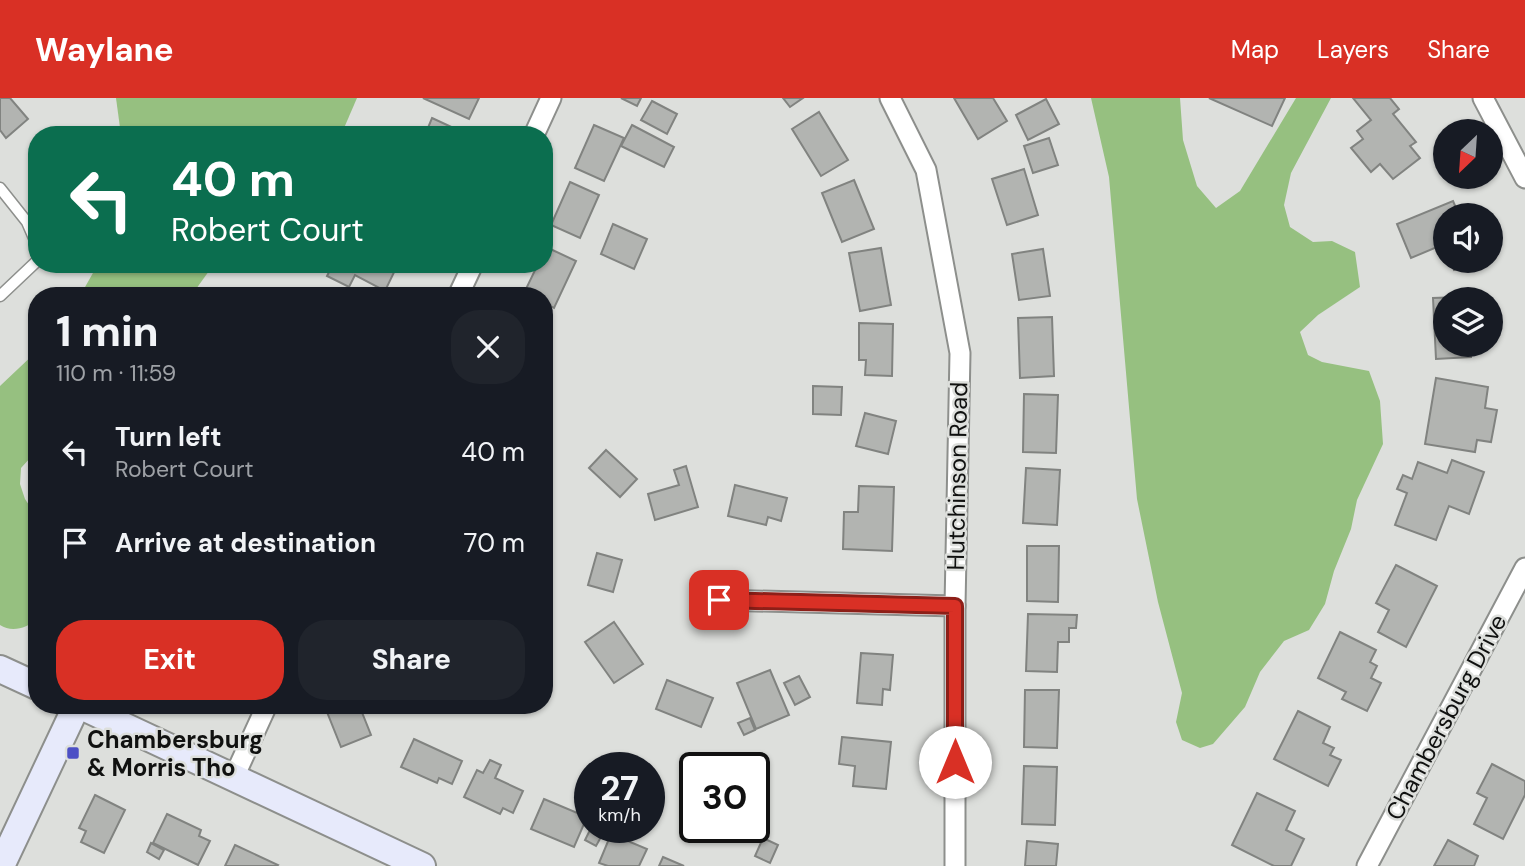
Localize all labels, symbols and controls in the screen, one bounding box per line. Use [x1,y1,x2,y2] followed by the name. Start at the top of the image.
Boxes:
[35,28,174,71] text: Waylane
[1231,34,1279,65] text: Map
[1317,34,1389,65] text: Layers
[1427,34,1490,65] text: Share
[1433,119,1503,189] north arrow
[1433,119,1503,357] map controls
[171,147,295,211] text: 40 m
[56,154,147,245] icon: left
[1433,203,1503,273] button: sound
[171,209,364,251] text: Robert Court
[1433,287,1503,357] button: layers
[56,304,159,359] text: 1 min
[451,310,525,384] button: close
[56,358,176,388] text: 110 m · 11:59
[940,381,974,571] street label: Hutchinson Road
[115,420,222,454] text: Turn left
[56,433,94,471] icon: left
[461,435,525,469] text: 40 m
[115,454,254,484] text: Robert Court
[56,524,94,562] icon: arrive
[115,526,376,560] text: Arrive at destination
[464,526,525,560] text: 70 m
[689,570,749,630] pin
[700,581,738,619] icon: arrive
[1379,609,1513,825] street label: Chambersburg Drive
[56,620,284,700] button: Exit
[298,620,525,700] button: Share
[87,724,263,783] place label: Chambersburg & Morris Tho
[918,725,992,799] position arrow
[65,745,81,761] marker: Chambersburg & Morris Tho
[679,752,770,843] speed limit sign: 30
[600,765,639,811] text: 27
[598,803,641,827] text: km/h

